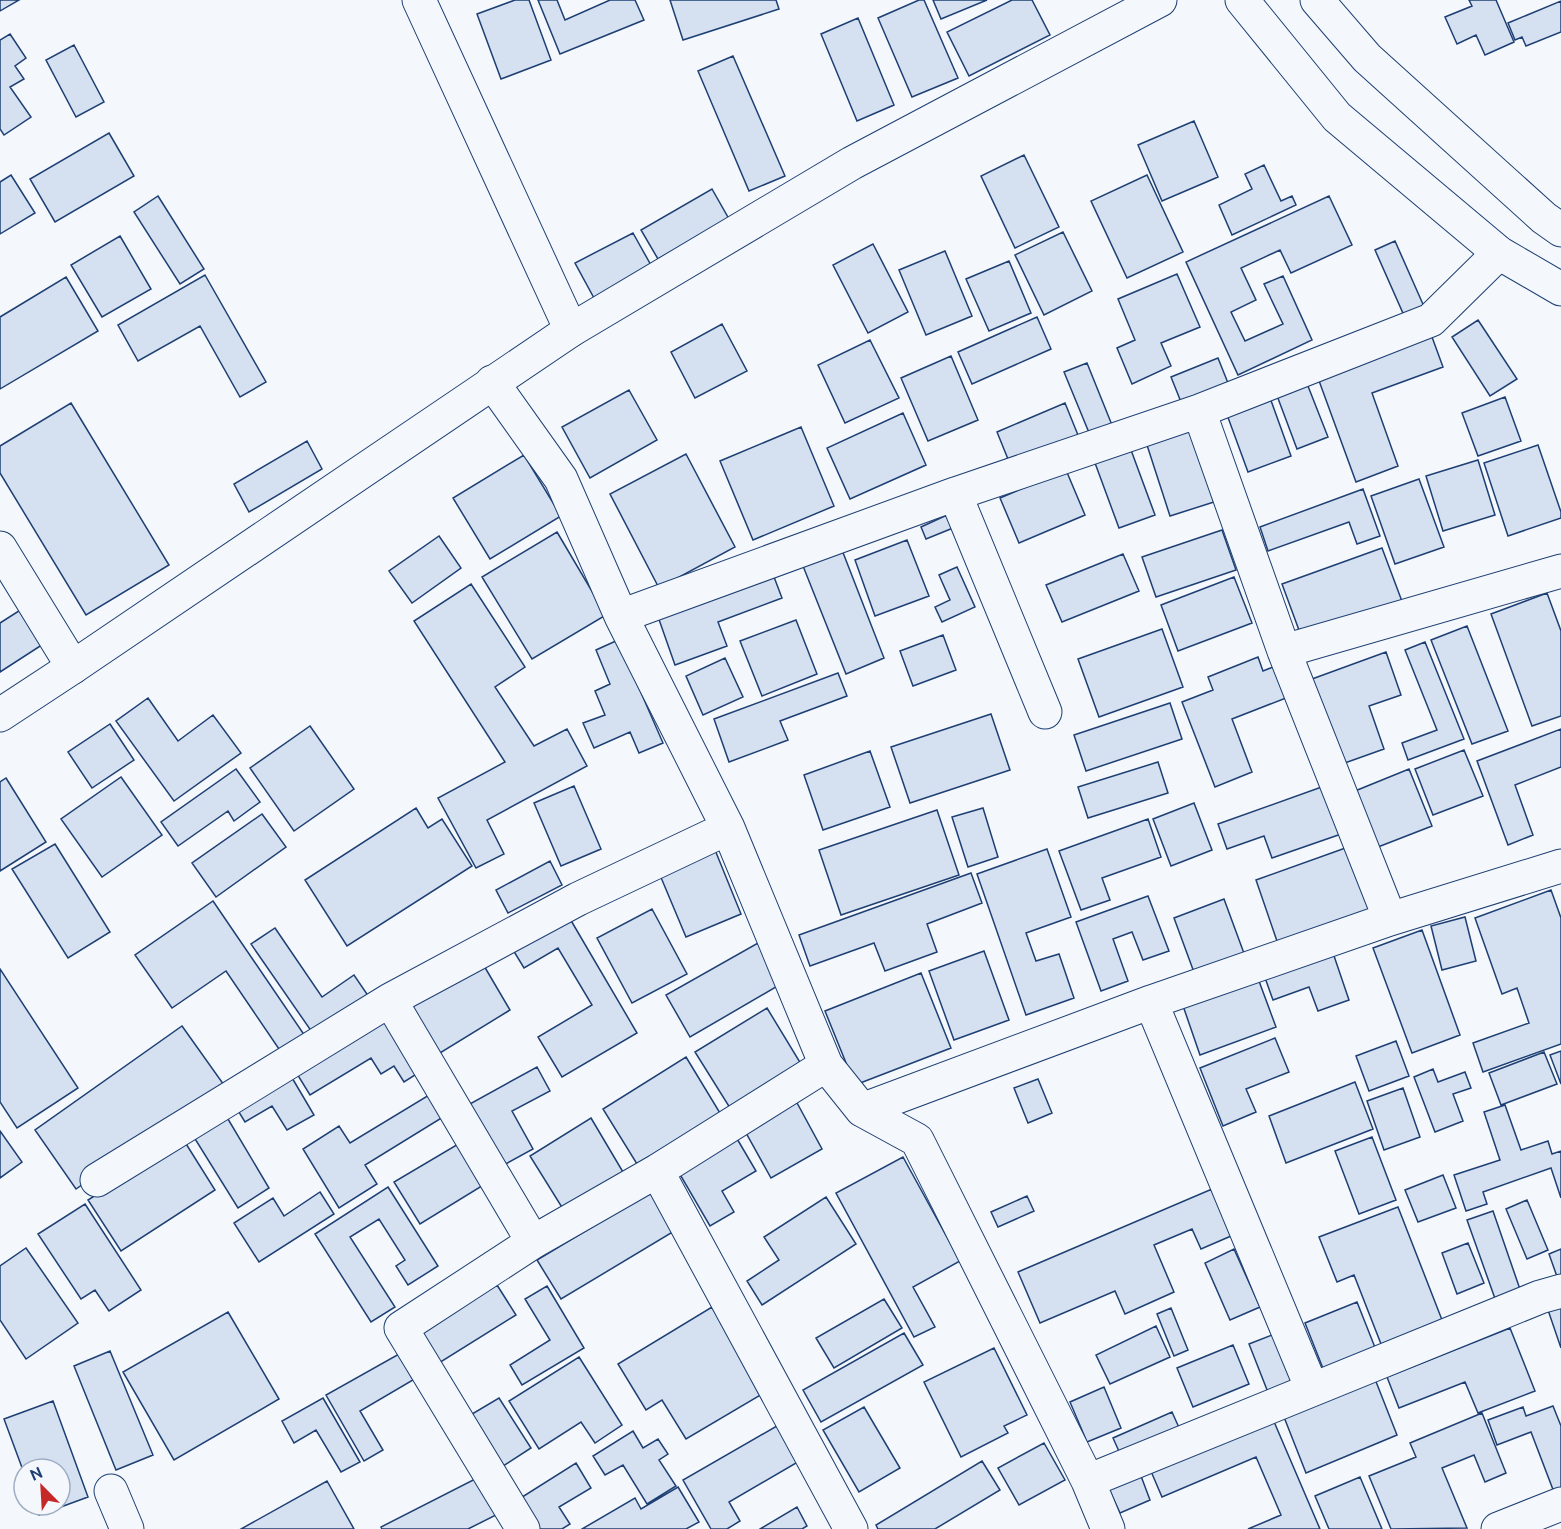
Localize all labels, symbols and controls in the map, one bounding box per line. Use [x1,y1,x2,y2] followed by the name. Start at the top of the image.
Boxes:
[12,1457,72,1517] north arrow
[27,1463,45,1484] text: N

